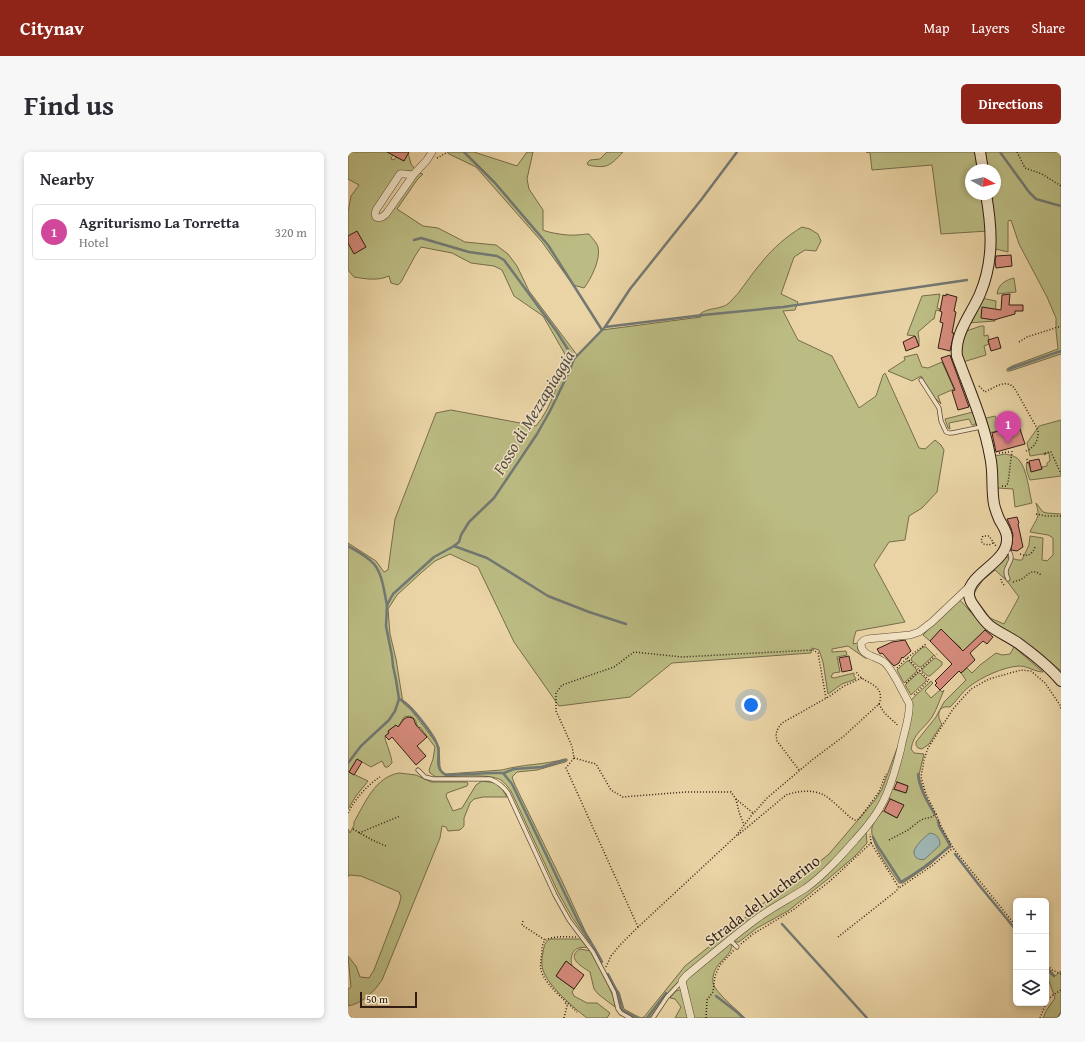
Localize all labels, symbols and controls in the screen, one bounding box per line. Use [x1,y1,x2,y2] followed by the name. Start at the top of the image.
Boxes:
[20,14,84,42] text: Citynav
[924,18,950,38] text: Map
[972,18,1010,38] text: Layers
[1032,18,1065,38] text: Share
[24,84,114,125] text: Find us
[961,84,1061,124] button: Directions
[965,164,1001,200] north arrow
[40,166,94,191] text: Nearby
[79,212,239,233] text: Agriturismo La Torretta
[51,223,57,242] text: 1
[275,223,307,242] text: 320 m
[79,233,109,252] text: Hotel
[485,345,580,480] water label: Fosso di Mezzapiaggia
[995,411,1021,444] pin: 1
[741,695,761,715] your location
[699,849,825,951] street label: Strada del Lucherino
[1013,898,1049,1006] map controls
[1013,898,1049,934] button: +
[1013,934,1049,970] button: −
[1013,970,1049,1006] button: layers
[360,990,417,1009] scale bar
[366,991,388,1007] text: 50 m

